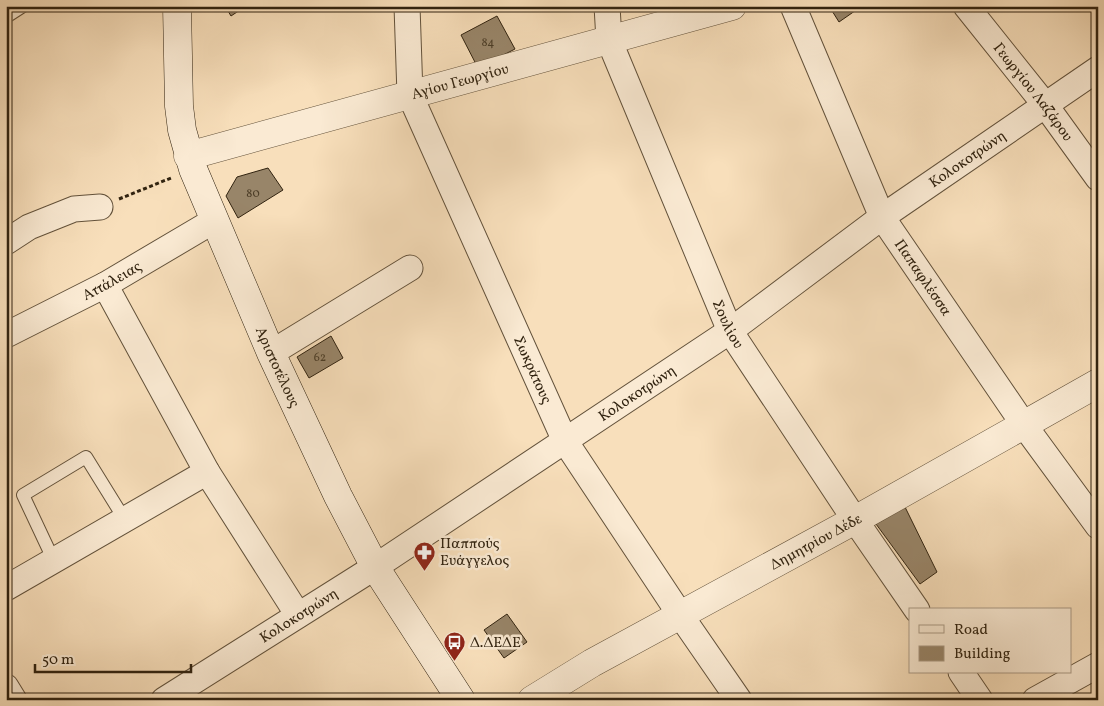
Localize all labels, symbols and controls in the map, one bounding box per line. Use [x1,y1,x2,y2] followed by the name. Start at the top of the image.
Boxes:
[482,35,494,51] house number: 84
[987,39,1077,146] street label: Γεωργίου Λαζάρου
[409,59,511,106] street label: Αγίου Γεωργίου
[925,126,1011,194] street label: Κολοκοτρώνη
[246,186,260,202] house number: 80
[888,236,956,321] street label: Παπαφλέσσα
[79,257,146,307] street label: Αττάλειας
[706,297,748,353] street label: Σουλίου
[249,324,304,411] street label: Αριστοτέλους
[507,333,556,408] street label: Σωκράτους
[314,350,326,366] house number: 62
[595,361,681,428] street label: Κολοκοτρώνη
[767,509,866,576] street label: Δημητρίου Δέδε
[440,534,510,572] place label: Παππούς Ευάγγελος
[412,540,436,571] pharmacy icon: Παππούς Ευάγγελος
[256,584,343,649] street label: Κολοκοτρώνη
[909,608,1072,674] legend
[954,620,988,641] text: Road
[442,630,466,661] bus stop icon: Δ.ΔΕΔΕ
[470,633,521,654] place label: Δ.ΔΕΔΕ
[35,641,191,673] scale bar
[954,644,1011,665] text: Building
[42,650,74,671] text: 50 m

